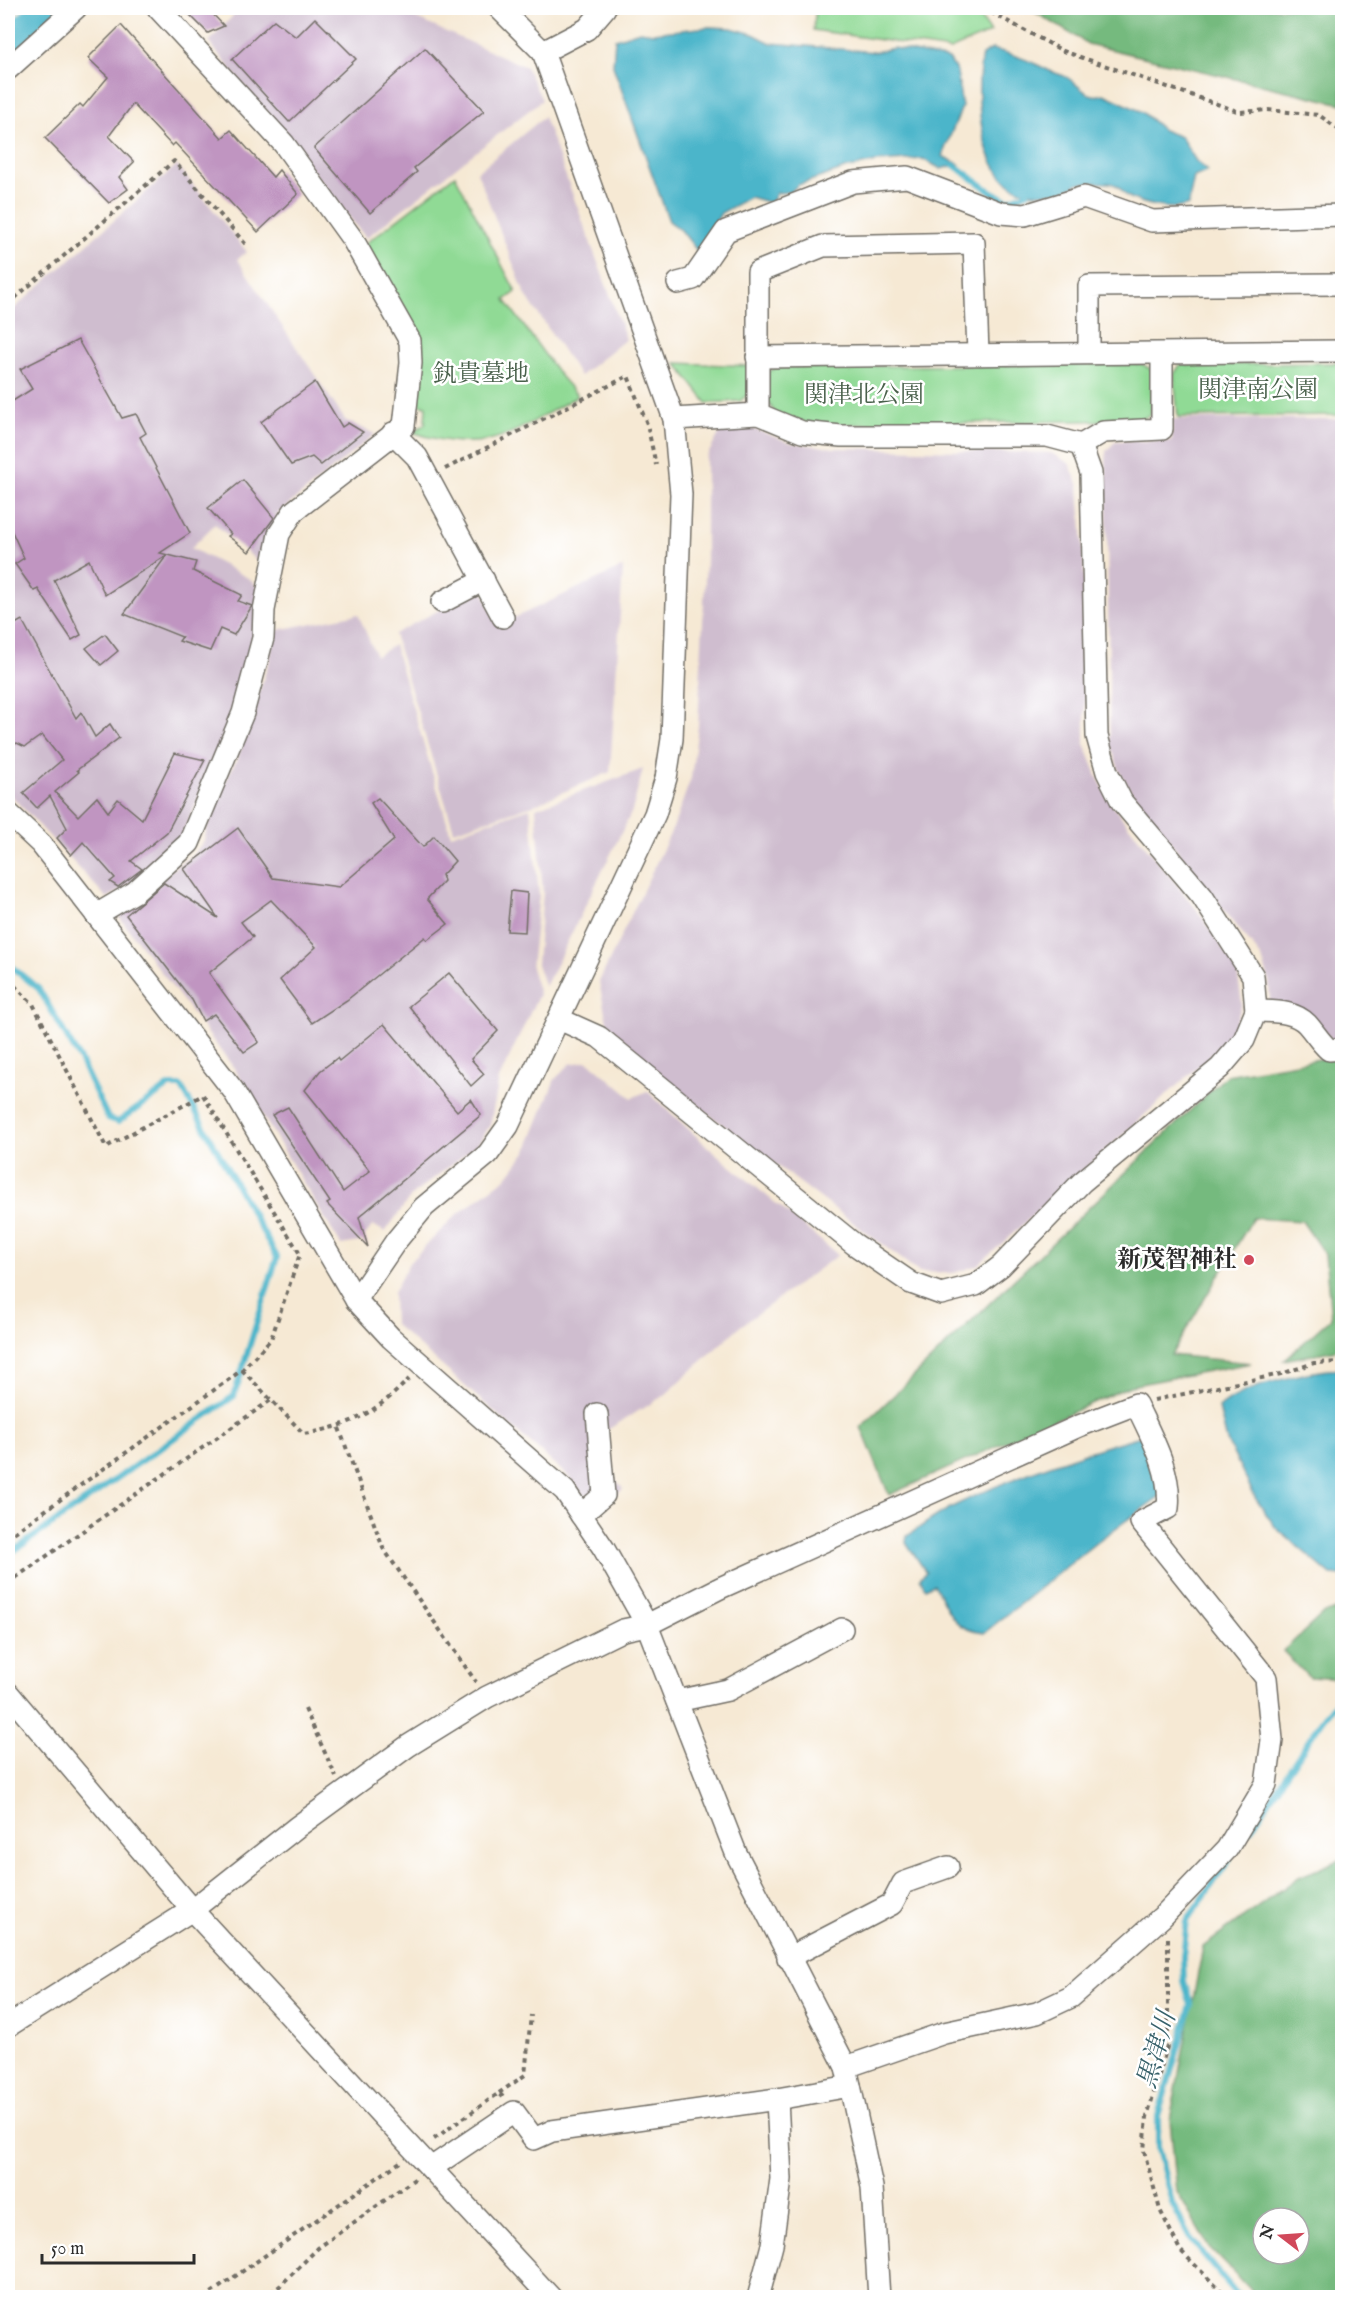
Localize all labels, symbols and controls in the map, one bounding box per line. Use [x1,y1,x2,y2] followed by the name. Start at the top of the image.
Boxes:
[433,359,529,390] park label: 釻貴墓地
[1198,375,1318,406] park label: 関津南公園
[804,380,924,411] park label: 関津北公園
[1117,1245,1237,1276] place label: 新茂智神社
[1242,1253,1256,1267] marker: 新茂智神社
[1130,2005,1184,2092] water label: 黒津川
[1251,2206,1311,2266] north arrow
[1257,2223,1280,2243] text: N
[42,2227,194,2265] scale bar
[51,2238,84,2261] text: 50 m

